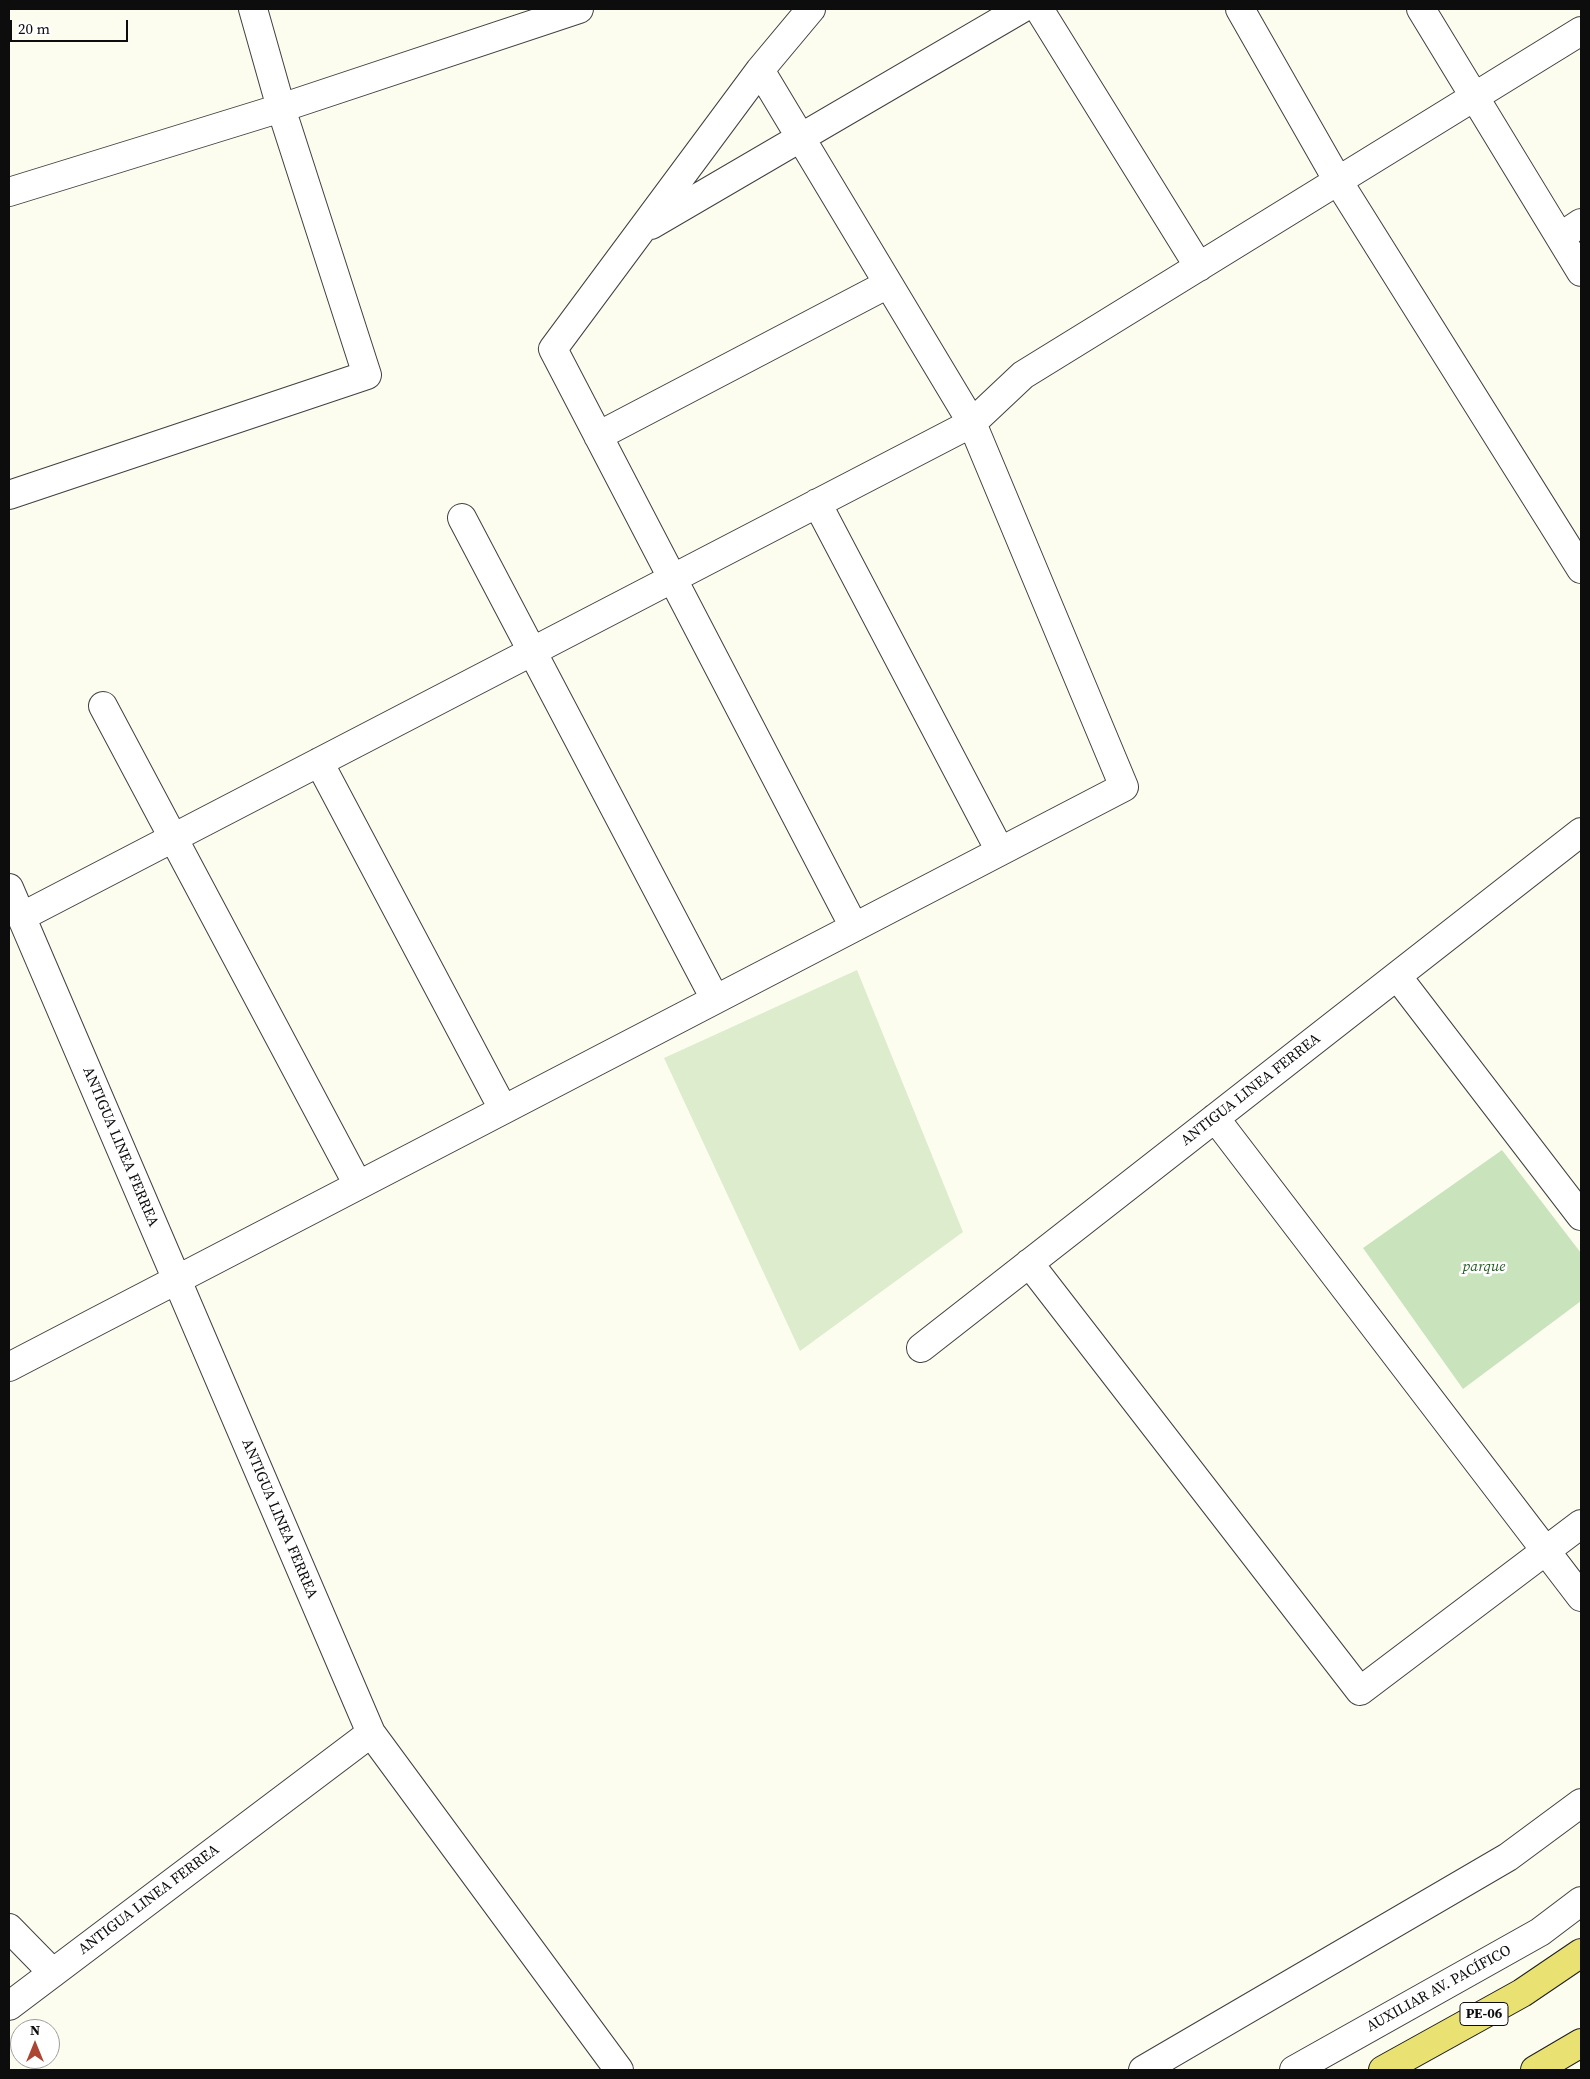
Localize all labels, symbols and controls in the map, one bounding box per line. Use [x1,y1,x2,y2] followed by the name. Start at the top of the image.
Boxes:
[12,10,130,42] scale bar
[18,18,50,39] text: 20 m
[1178,1030,1324,1150] street label: ANTIGUA LINEA FERREA
[78,1064,162,1230] street label: ANTIGUA LINEA FERREA
[1463,1258,1505,1276] park label: parque
[237,1436,321,1602] street label: ANTIGUA LINEA FERREA
[75,1841,223,1959] street label: ANTIGUA LINEA FERREA
[1364,1942,1514,2036] street label: AUXILIAR AV. PACÍFICO
[1460,2002,1508,2026] road number: PE-06
[10,2019,60,2069] north arrow
[30,2020,40,2040] text: N

